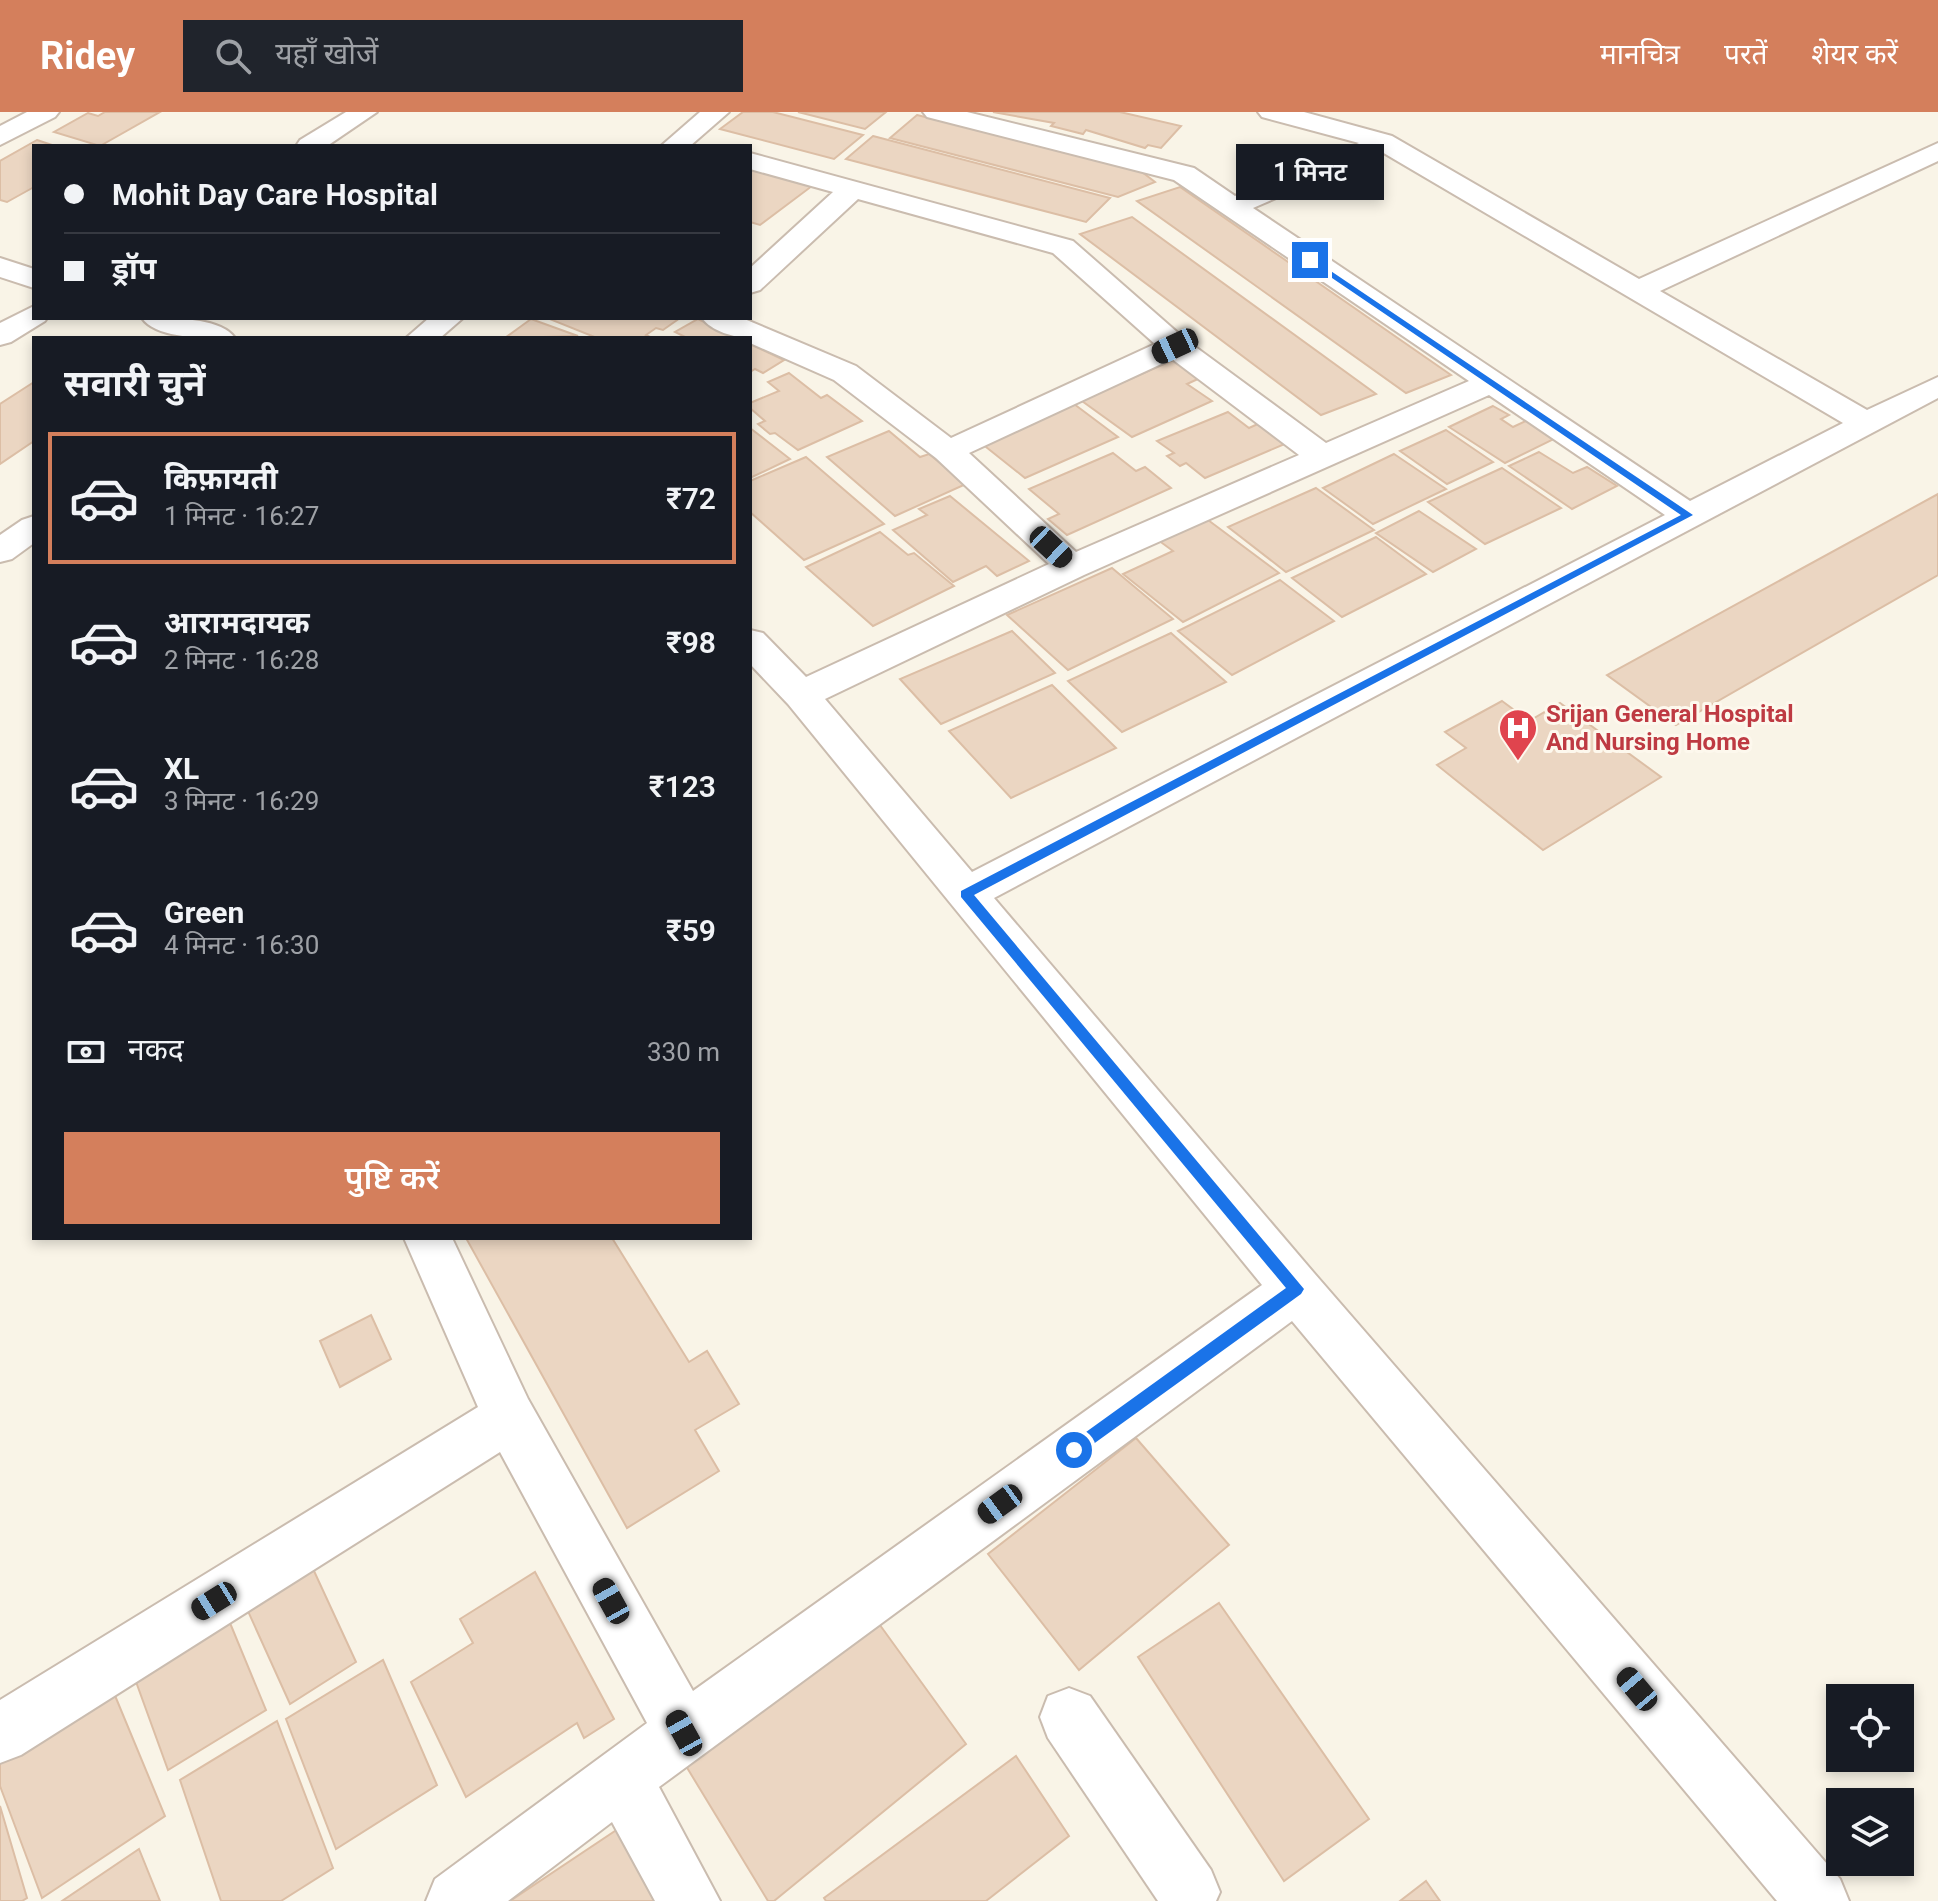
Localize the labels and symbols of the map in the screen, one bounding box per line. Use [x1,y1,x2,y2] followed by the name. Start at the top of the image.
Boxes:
[1236,144,1384,200] callout: 1 मिनट
[1292,242,1328,278] route end
[1148,325,1202,367] car
[1025,522,1077,572] car
[1546,700,1794,756] place label: Srijan General Hospital And Nursing Home
[1497,707,1539,762] hospital icon: Srijan General Hospital And Nursing Home
[1056,1432,1092,1468] route start
[974,1480,1026,1528] car
[589,1574,633,1628] car
[187,1578,241,1624] car
[1612,1663,1662,1715] car
[662,1706,706,1760] car

